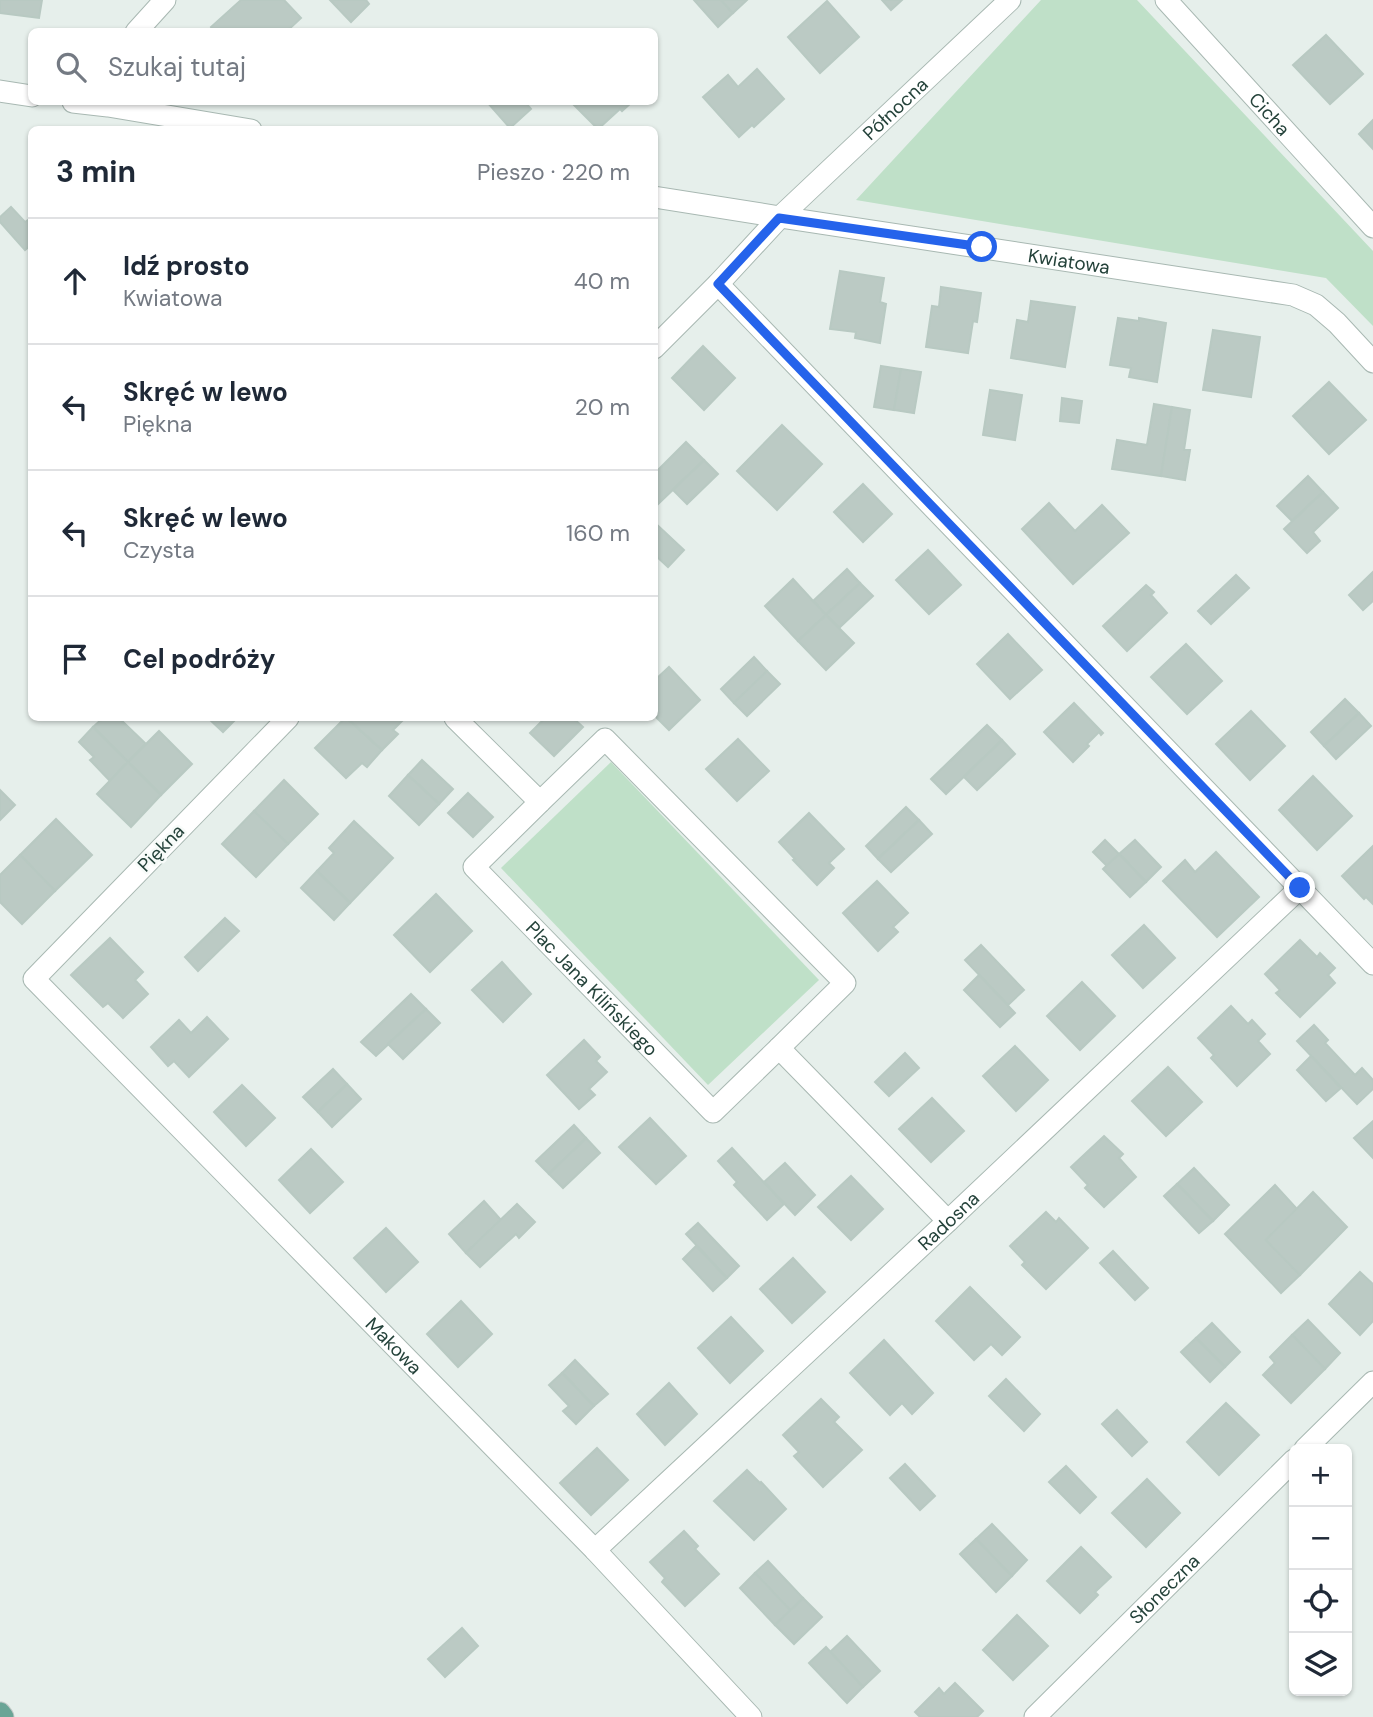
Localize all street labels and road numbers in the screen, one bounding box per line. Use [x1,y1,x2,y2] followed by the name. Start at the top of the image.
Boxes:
[857,72,933,145] street label: Północna
[1244,87,1296,141] street label: Cicha
[1027,242,1112,279] street label: Kwiatowa
[132,819,190,877] street label: Piękna
[521,915,664,1061] street label: Plac Jana Kilińskiego
[912,1186,984,1256] street label: Radosna
[360,1312,428,1379] street label: Makowa
[1124,1548,1205,1629] street label: Słoneczna

